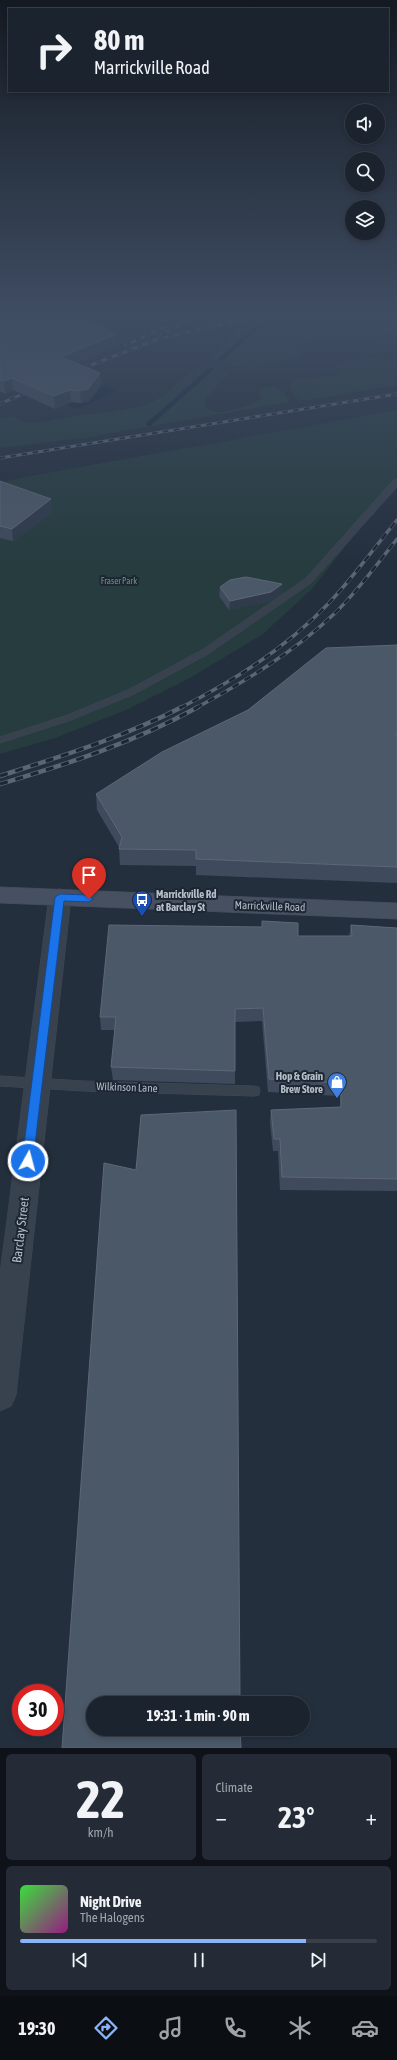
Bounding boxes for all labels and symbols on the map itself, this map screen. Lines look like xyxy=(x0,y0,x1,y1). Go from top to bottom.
park label: Fraser Park xyxy=(101,576,137,586)
pin xyxy=(72,858,106,899)
place label: Marrickville Rd at Barclay St xyxy=(156,888,216,913)
bus stop icon: Marrickville Rd at Barclay St xyxy=(131,889,153,917)
street label: Marrickville Road xyxy=(234,899,306,913)
place label: Hop & Grain Brew Store xyxy=(276,1070,323,1095)
shop icon: Hop & Grain Brew Store xyxy=(326,1071,348,1099)
street label: Wilkinson Lane xyxy=(96,1080,158,1094)
position arrow xyxy=(7,1140,49,1182)
street label: Barclay Street xyxy=(9,1196,32,1264)
speed limit sign: 30 xyxy=(12,1684,64,1736)

